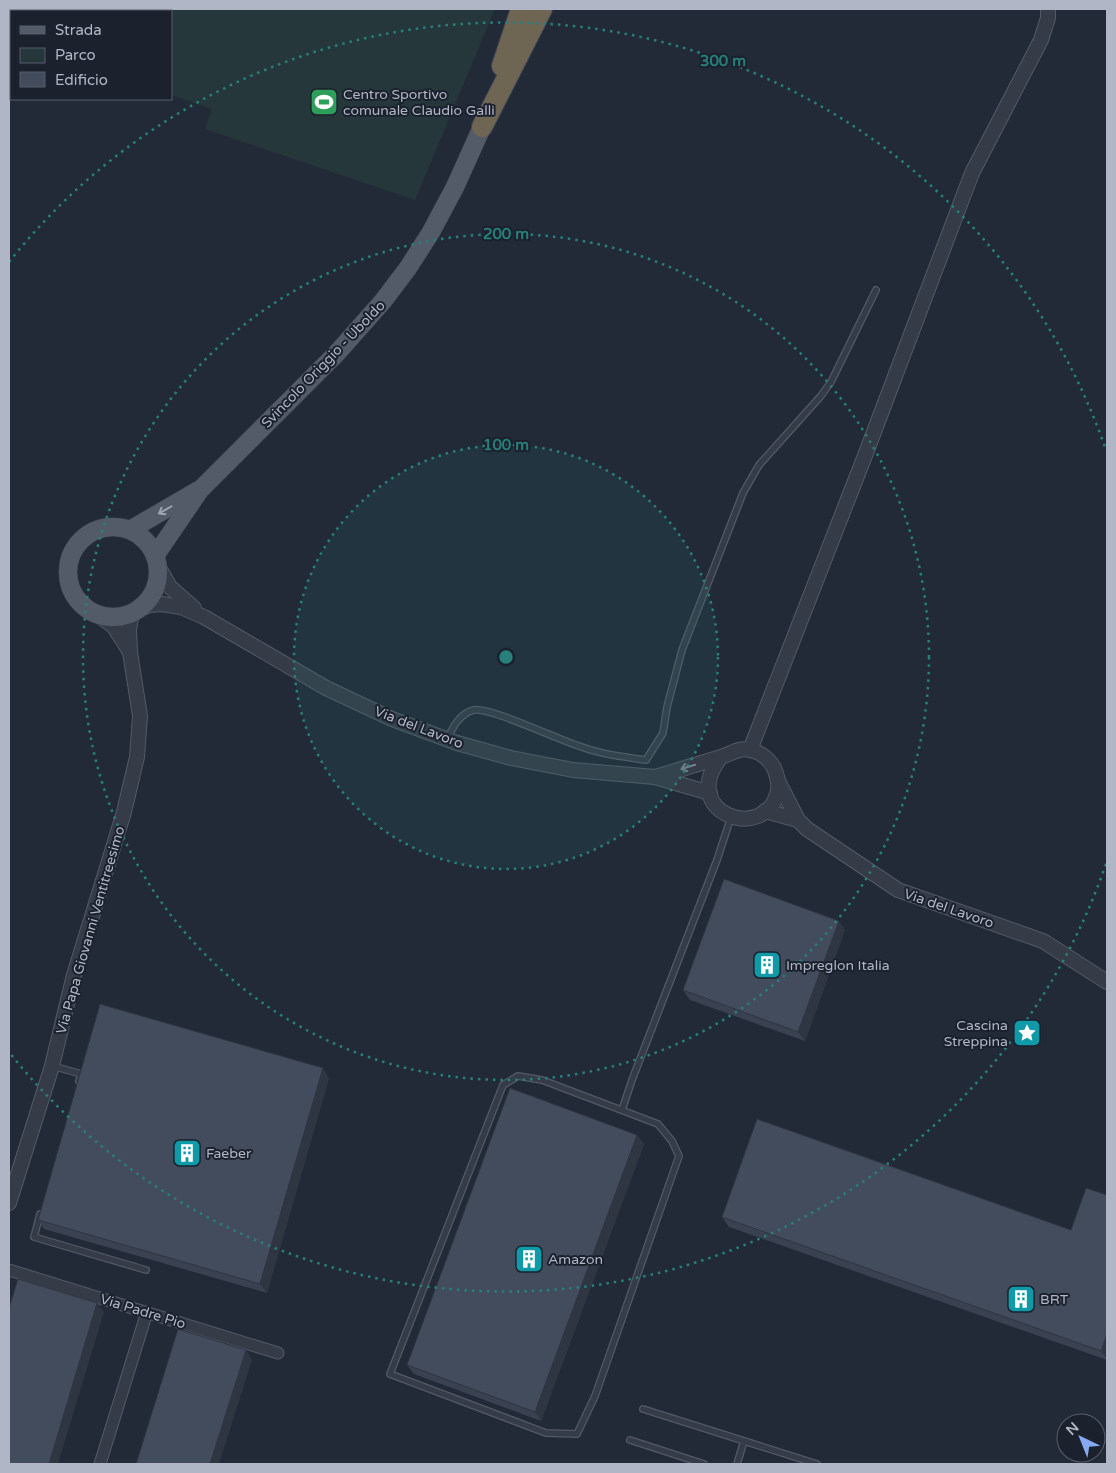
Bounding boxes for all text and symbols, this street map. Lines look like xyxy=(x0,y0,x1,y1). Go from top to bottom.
legend xyxy=(10,10,172,100)
text: Strada xyxy=(55,21,102,39)
text: Parco xyxy=(55,46,96,64)
text: 300 m xyxy=(700,52,746,70)
text: Edificio xyxy=(55,71,108,89)
place label: Centro Sportivo comunale Claudio Galli xyxy=(343,86,495,119)
sports icon: Centro Sportivo comunale Claudio Galli xyxy=(309,87,339,117)
text: 200 m xyxy=(483,225,529,243)
street label: Svincolo Origgio - Uboldo xyxy=(258,297,389,432)
text: 100 m xyxy=(483,436,529,454)
one-way arrow xyxy=(158,505,172,515)
centre of rings xyxy=(497,648,515,666)
street label: Via del Lavoro xyxy=(372,703,466,752)
one-way arrow xyxy=(681,762,697,772)
street label: Via Papa Giovanni Ventitreesimo xyxy=(53,824,128,1036)
street label: Via del Lavoro xyxy=(902,885,996,932)
building icon: Impreglon Italia xyxy=(752,950,782,980)
place label: Impreglon Italia xyxy=(786,957,890,974)
place label: Cascina Streppina xyxy=(944,1017,1008,1050)
place icon: Cascina Streppina xyxy=(1012,1018,1042,1048)
building icon: Faeber xyxy=(172,1138,202,1168)
place label: Faeber xyxy=(206,1145,252,1162)
building icon: Amazon xyxy=(514,1244,544,1274)
place label: Amazon xyxy=(548,1251,603,1268)
building icon: BRT xyxy=(1006,1284,1036,1314)
street label: Via Padre Pio xyxy=(98,1290,188,1333)
place label: BRT xyxy=(1040,1291,1069,1308)
north arrow xyxy=(1056,1413,1106,1463)
text: N xyxy=(1063,1419,1082,1439)

